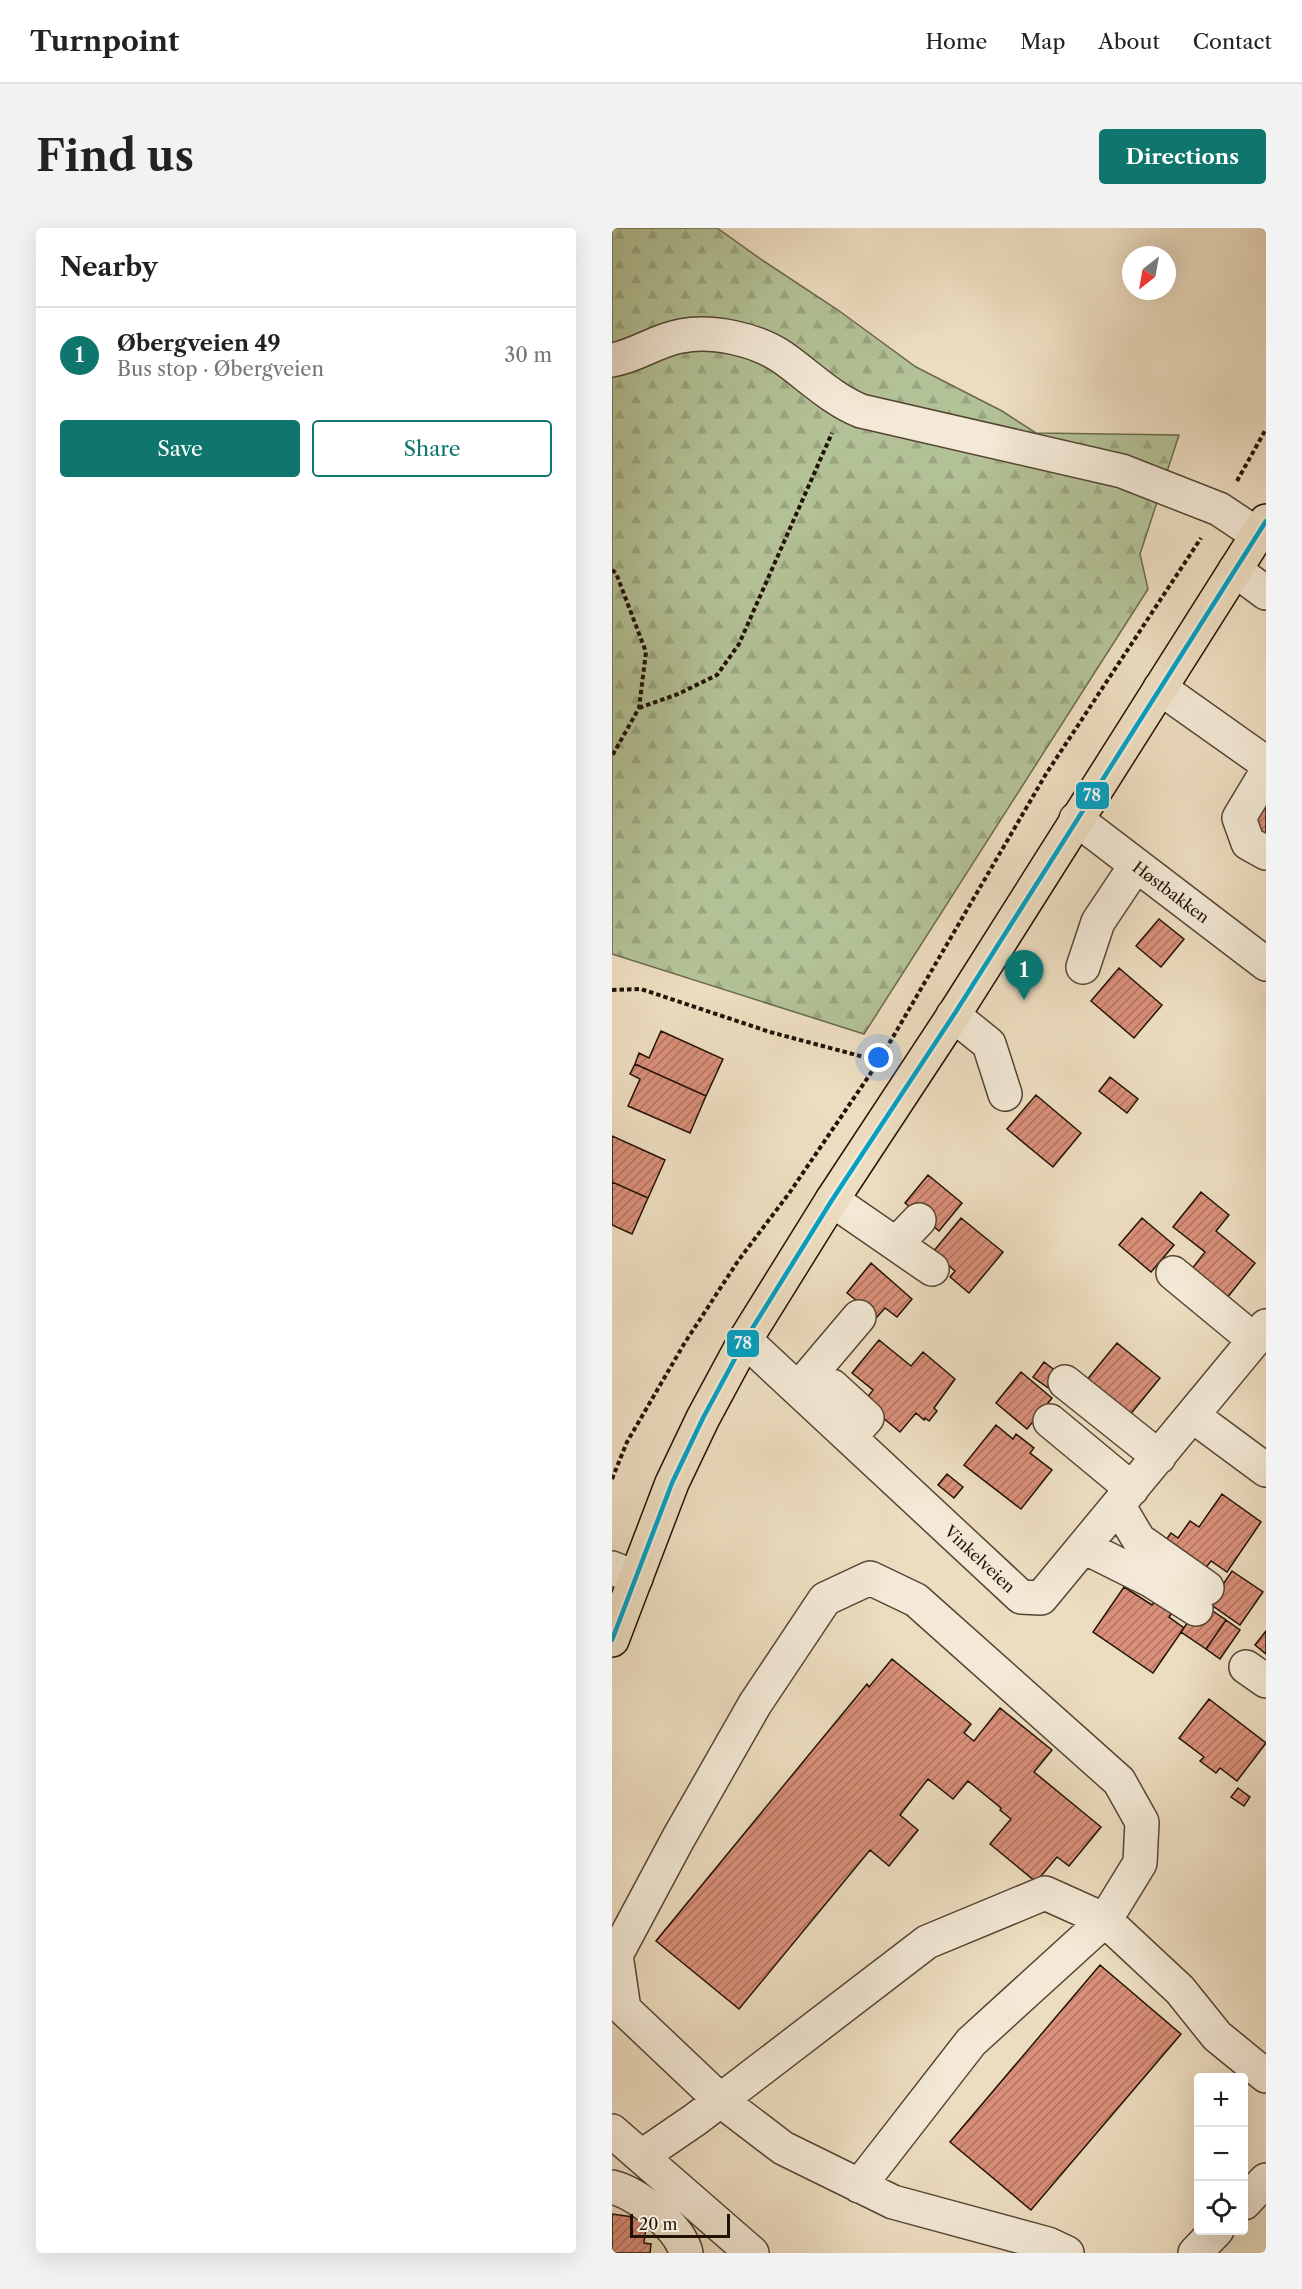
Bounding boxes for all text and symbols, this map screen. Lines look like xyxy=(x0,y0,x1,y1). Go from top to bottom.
text: Turnpoint xyxy=(30,24,179,58)
text: Home xyxy=(926,29,987,54)
text: Map xyxy=(1020,29,1065,54)
text: About xyxy=(1098,29,1160,54)
text: Contact xyxy=(1193,29,1272,54)
button: Directions xyxy=(1099,129,1266,184)
text: Find us xyxy=(36,130,194,182)
north arrow xyxy=(1122,246,1176,300)
text: Nearby xyxy=(60,251,158,283)
text: Øbergveien 49 xyxy=(117,330,281,357)
text: 1 xyxy=(75,343,84,367)
text: 30 m xyxy=(504,343,552,367)
text: Bus stop · Øbergveien xyxy=(117,357,324,381)
button: Save xyxy=(60,420,300,477)
button: Share xyxy=(312,420,552,477)
line badge: 78 xyxy=(1075,781,1110,810)
text: 78 xyxy=(1083,785,1101,805)
street label: Høstbakken xyxy=(1129,857,1213,927)
pin: 1 xyxy=(1004,950,1044,1000)
your location xyxy=(864,1043,893,1072)
line badge: 78 xyxy=(726,1329,760,1358)
text: 78 xyxy=(734,1333,752,1353)
street label: Vinkelveien xyxy=(940,1520,1020,1597)
map controls xyxy=(1194,2073,1248,2235)
button: + xyxy=(1194,2073,1248,2127)
button: − xyxy=(1194,2127,1248,2181)
button: locate xyxy=(1194,2181,1248,2235)
scale bar xyxy=(630,2211,730,2238)
text: 20 m xyxy=(639,2214,678,2234)

